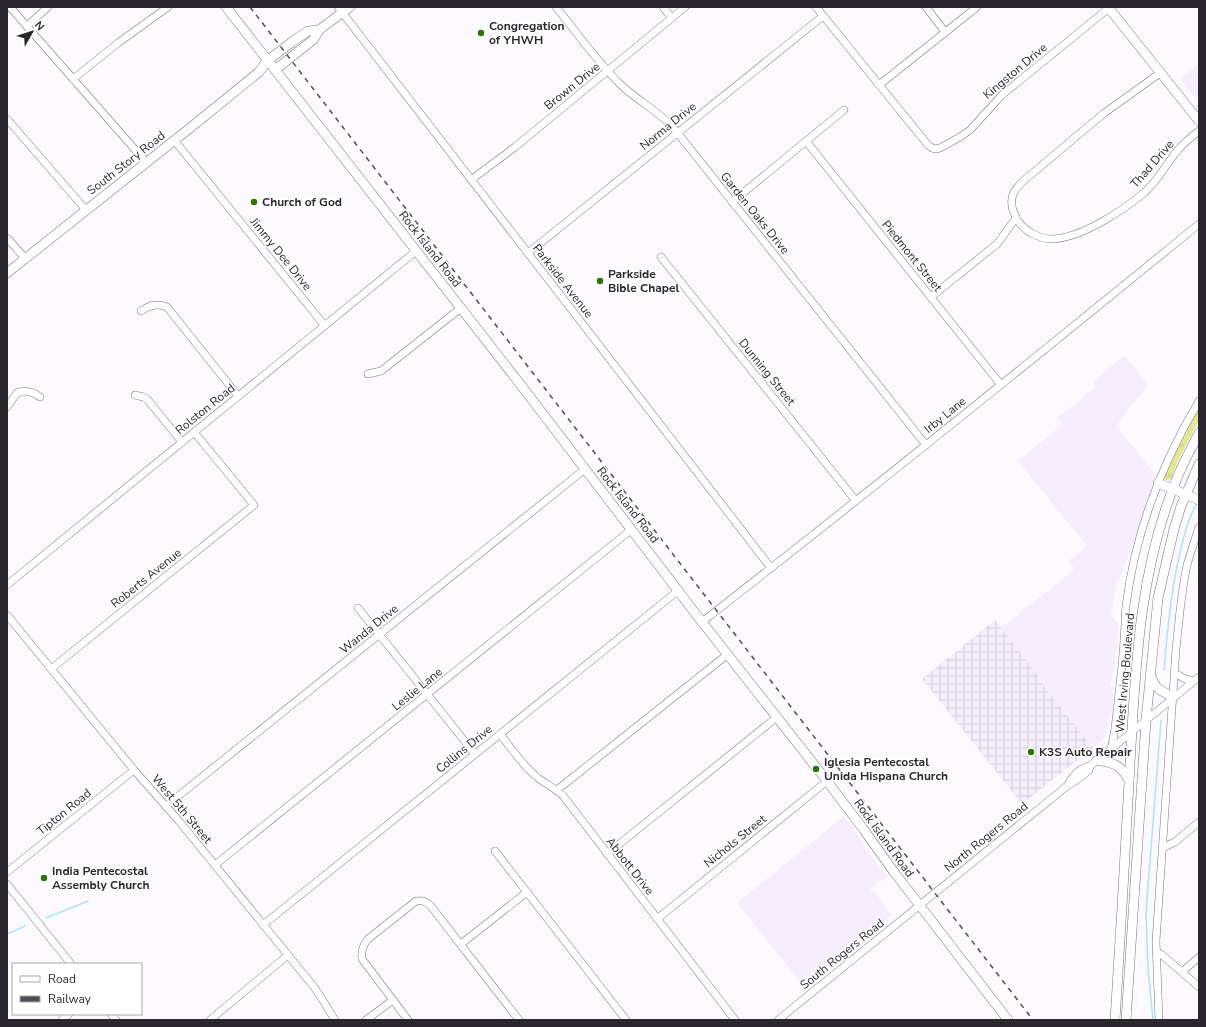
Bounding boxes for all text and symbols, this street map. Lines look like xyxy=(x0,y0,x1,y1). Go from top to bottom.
north arrow xyxy=(12,12,52,52)
text: N xyxy=(31,18,48,34)
place label: Congregation of YHWH xyxy=(489,18,564,48)
marker: Congregation of YHWH xyxy=(476,28,486,38)
street label: Kingston Drive xyxy=(980,39,1050,103)
street label: Brown Drive xyxy=(541,59,603,113)
street label: Norma Drive xyxy=(637,98,699,154)
street label: South Story Road xyxy=(84,127,168,199)
street label: Thad Drive xyxy=(1127,137,1177,191)
street label: Garden Oaks Drive xyxy=(717,169,793,257)
place label: Church of God xyxy=(262,194,342,210)
marker: Church of God xyxy=(249,197,259,207)
street label: Rock Island Road xyxy=(395,208,465,290)
street label: Jimmy Dee Drive xyxy=(246,213,315,294)
street label: Piedmont Street xyxy=(878,217,946,296)
street label: Parkside Avenue xyxy=(529,241,597,321)
place label: Parkside Bible Chapel xyxy=(608,266,679,296)
marker: Parkside Bible Chapel xyxy=(595,276,605,286)
street label: Dunning Street xyxy=(735,335,799,409)
street label: Rolston Road xyxy=(172,380,238,438)
street label: Irby Lane xyxy=(921,393,969,437)
street label: Rock Island Road xyxy=(593,464,663,546)
street label: Roberts Avenue xyxy=(107,545,185,611)
street label: Wanda Drive xyxy=(337,601,401,657)
street label: West Irving Boulevard xyxy=(1112,612,1138,734)
street label: Leslie Lane xyxy=(388,664,446,714)
street label: Collins Drive xyxy=(432,721,496,777)
place label: K3S Auto Repair xyxy=(1039,744,1132,760)
marker: K3S Auto Repair xyxy=(1026,747,1036,757)
place label: Iglesia Pentecostal Unida Hispana Church xyxy=(824,754,948,784)
marker: Iglesia Pentecostal Unida Hispana Church xyxy=(811,764,821,774)
street label: West 5th Street xyxy=(148,771,216,848)
street label: Tipton Road xyxy=(33,785,95,839)
street label: Rock Island Road xyxy=(850,796,918,880)
street label: North Rogers Road xyxy=(941,798,1031,876)
street label: Nichols Street xyxy=(701,810,770,871)
street label: Abbott Drive xyxy=(602,834,658,898)
place label: India Pentecostal Assembly Church xyxy=(52,863,149,893)
marker: India Pentecostal Assembly Church xyxy=(39,873,49,883)
street label: South Rogers Road xyxy=(797,915,887,993)
legend xyxy=(12,963,142,1015)
text: Road xyxy=(48,971,76,987)
text: Railway xyxy=(48,991,92,1007)

